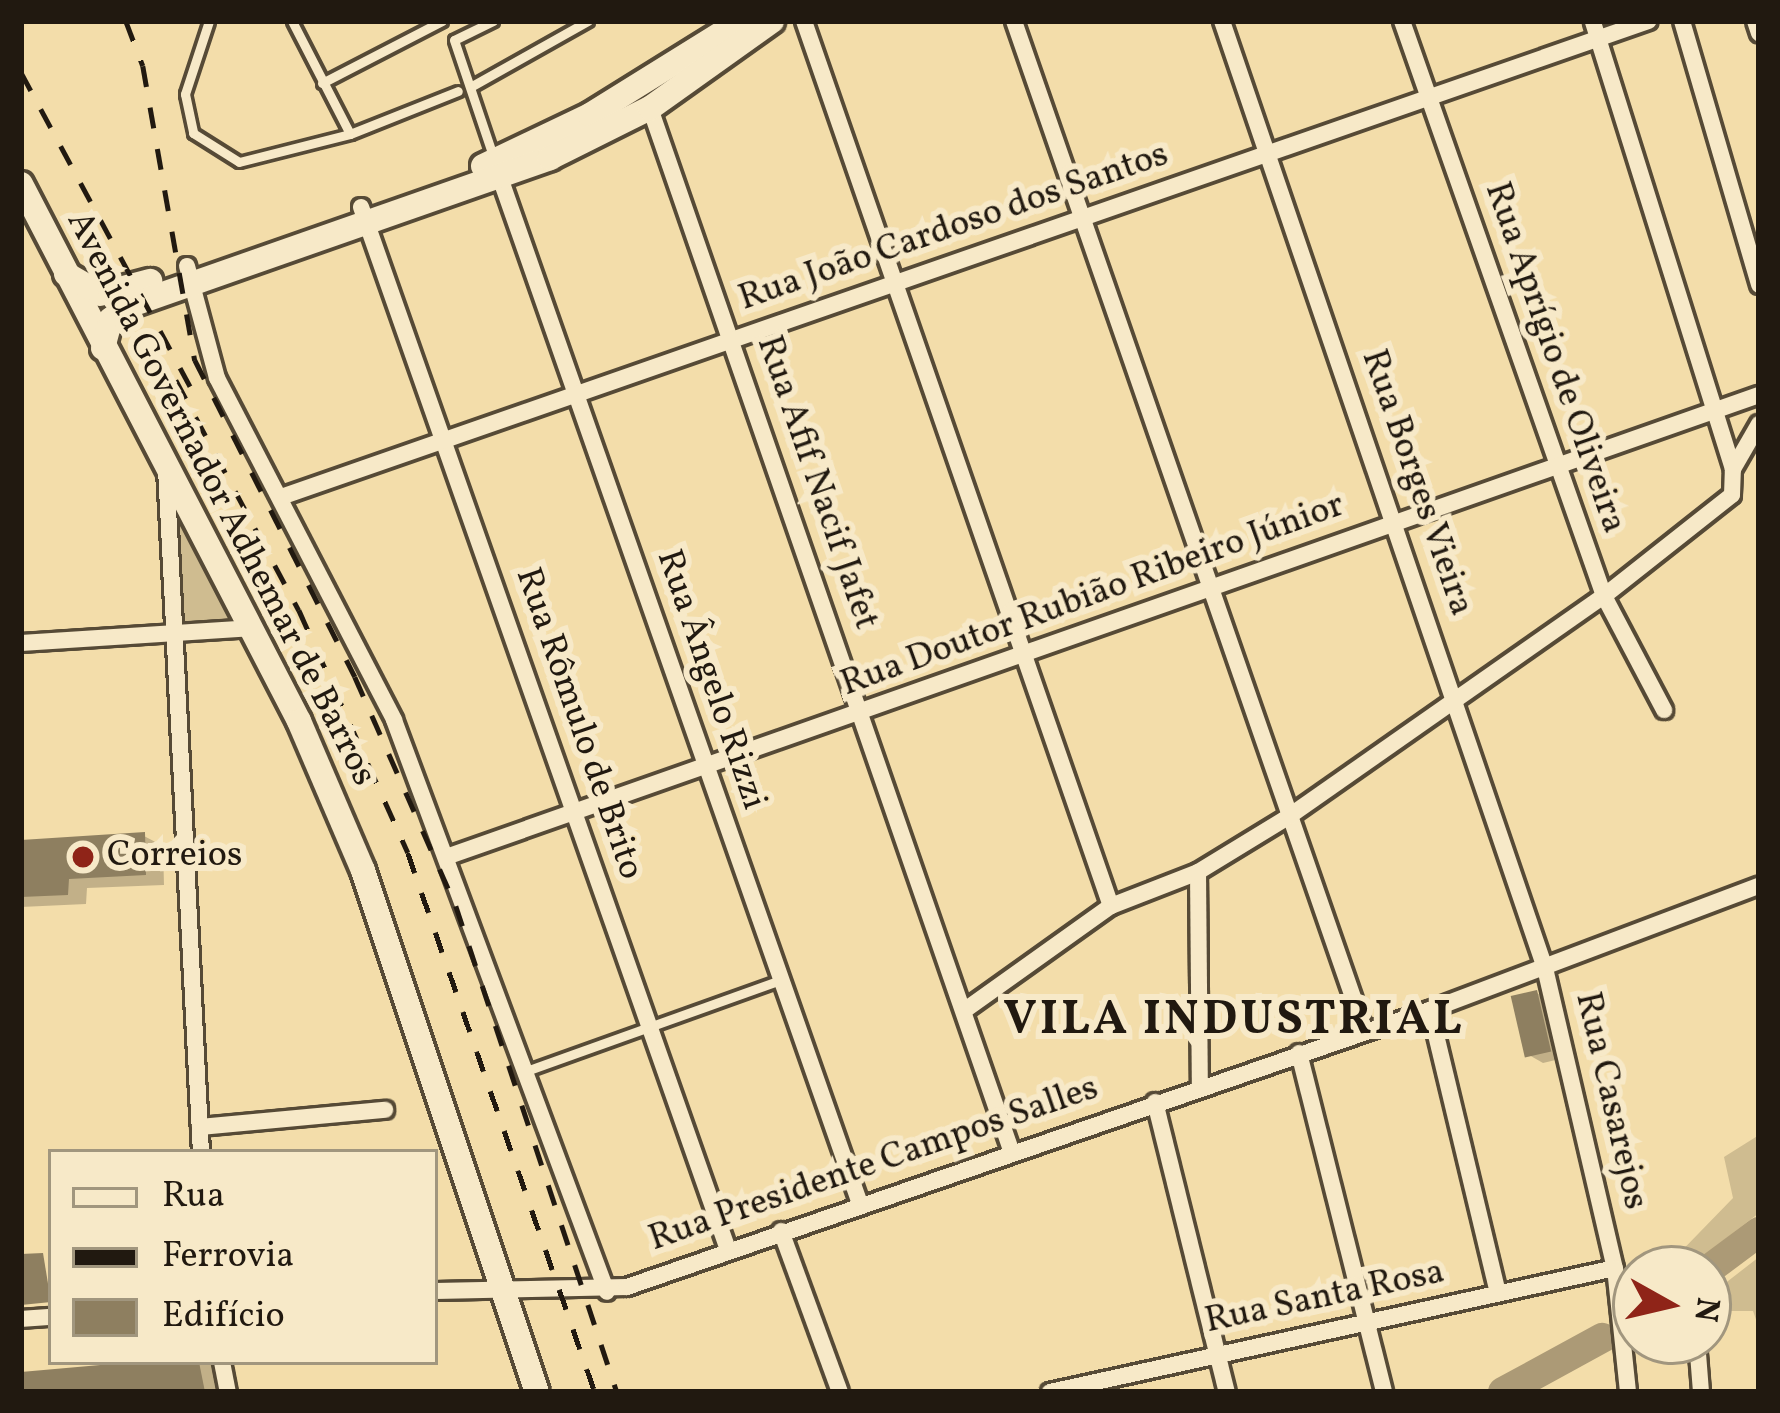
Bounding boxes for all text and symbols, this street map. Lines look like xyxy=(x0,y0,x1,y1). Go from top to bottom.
street label: Rua João Cardoso dos Santos xyxy=(734,134,1174,322)
street label: Rua Aprígio de Oliveira xyxy=(1474,177,1634,539)
street label: Avenida Governador Adhemar de Barros xyxy=(56,205,384,793)
street label: Rua Afif Nacif Jafet xyxy=(747,334,885,632)
street label: Rua Borges Vieira xyxy=(1350,344,1482,622)
street label: Rua Doutor Rubião Ribeiro Júnior xyxy=(835,485,1351,707)
street label: Rua Ângelo Rizzi xyxy=(645,544,775,816)
street label: Rua Rômulo de Brito xyxy=(504,563,652,885)
place label: Correios xyxy=(107,835,242,879)
marker: Correios xyxy=(70,844,96,870)
street label: Rua Casarejos xyxy=(1564,988,1656,1214)
district label: VILA INDUSTRIAL xyxy=(1003,992,1465,1050)
street label: Rua Presidente Campos Salles xyxy=(644,1068,1104,1262)
legend xyxy=(48,1149,438,1365)
text: Rua xyxy=(162,1172,225,1222)
text: Ferrovia xyxy=(162,1232,294,1282)
north arrow xyxy=(1612,1245,1732,1365)
street label: Rua Santa Rosa xyxy=(1201,1252,1449,1344)
text: Edifício xyxy=(162,1292,285,1342)
text: N xyxy=(1680,1295,1729,1325)

